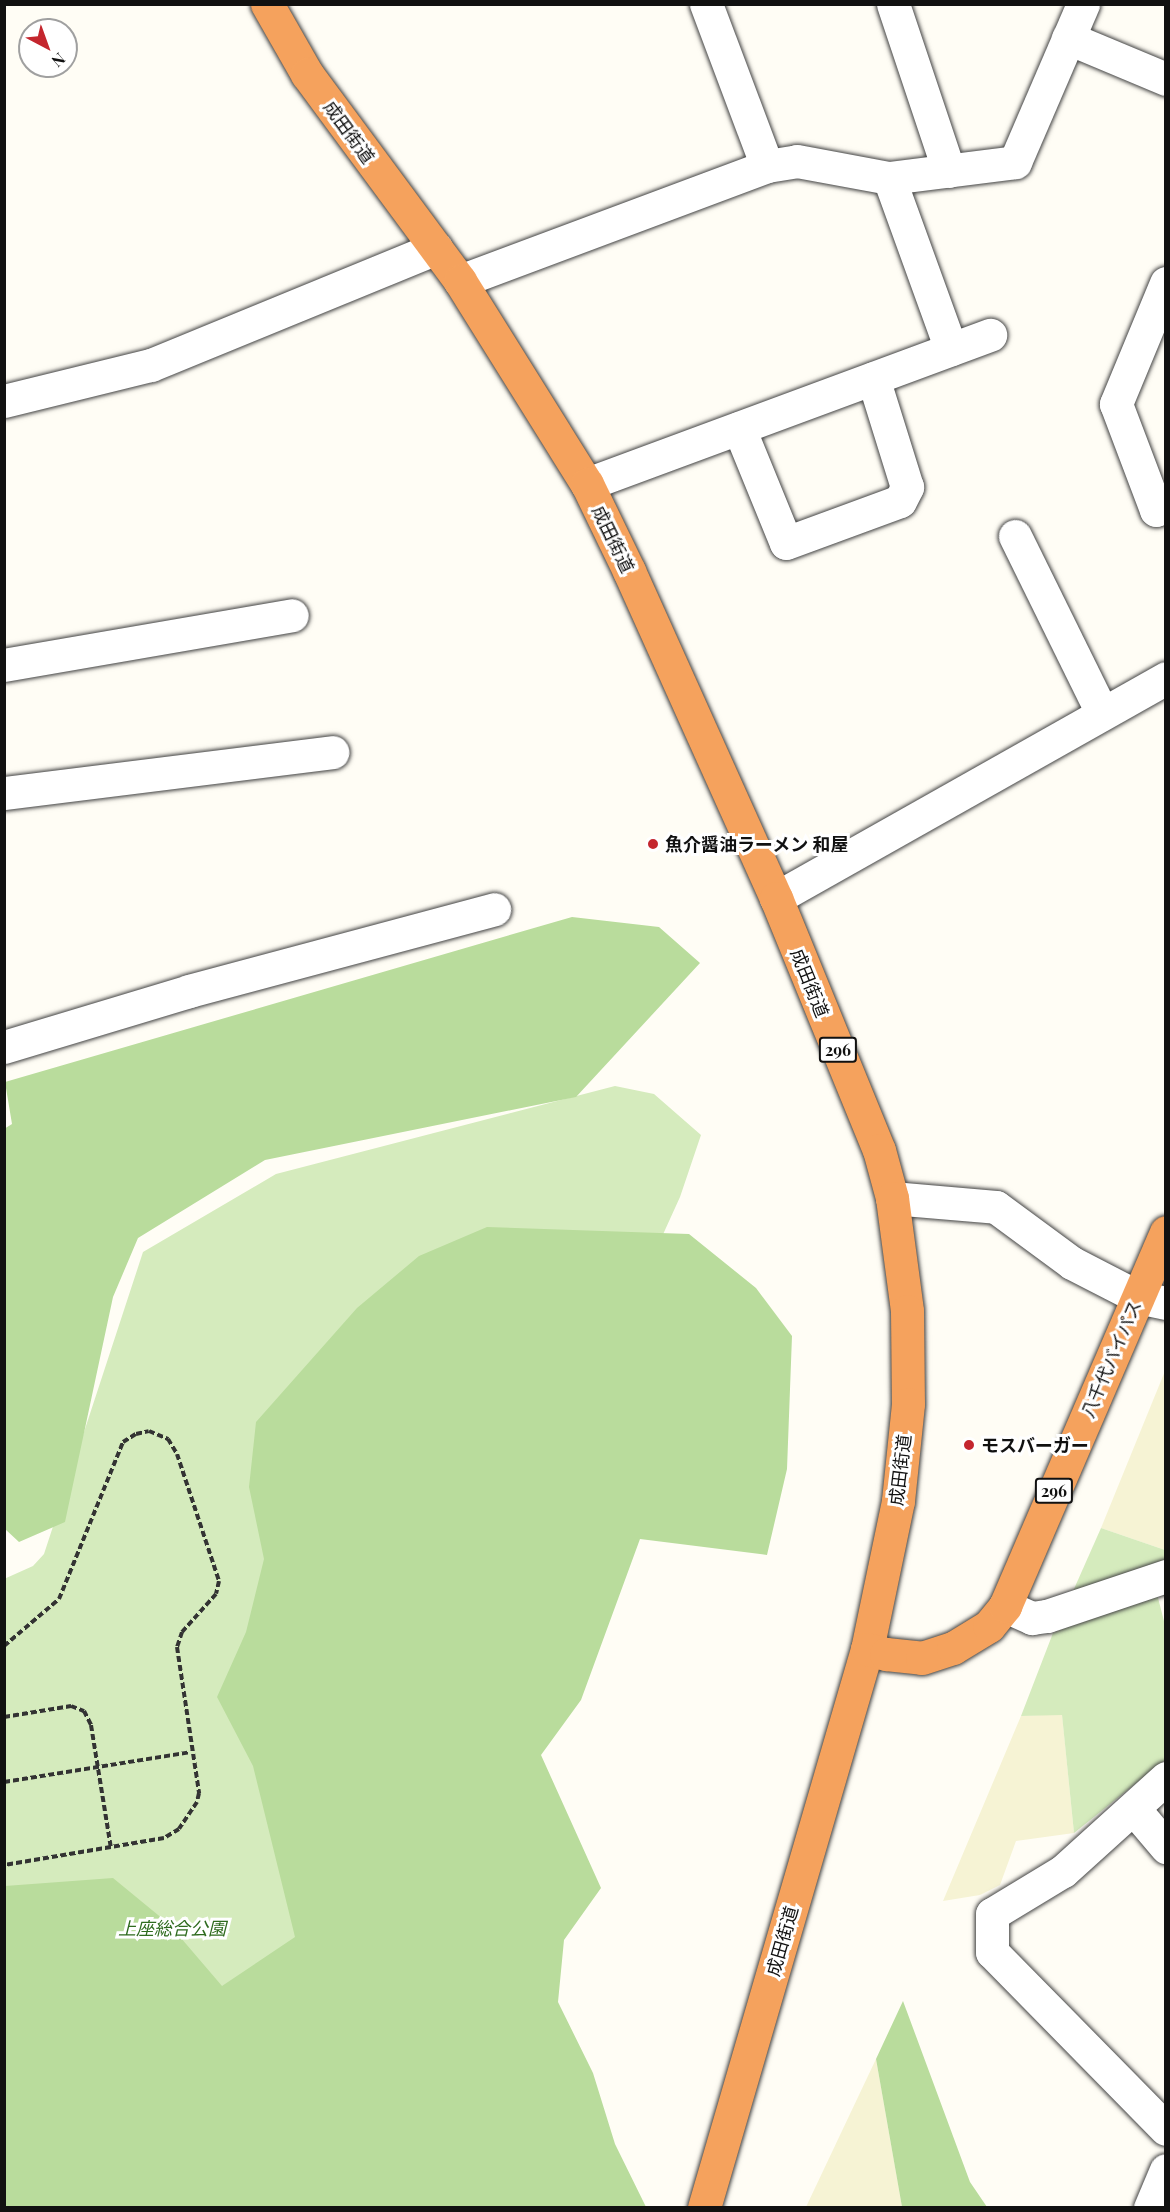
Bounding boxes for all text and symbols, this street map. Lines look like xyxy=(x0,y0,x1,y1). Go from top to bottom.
north arrow xyxy=(18,18,78,78)
text: N xyxy=(48,49,70,72)
street label: 成田街道 xyxy=(319,97,379,167)
street label: 成田街道 xyxy=(588,502,638,576)
place label: 魚介醤油ラーメン 和屋 xyxy=(665,833,849,855)
marker: 魚介醤油ラーメン 和屋 xyxy=(646,837,660,851)
street label: 成田街道 xyxy=(787,946,833,1020)
road number: 296 xyxy=(818,1037,858,1063)
street label: 八千代バイパス xyxy=(1076,1297,1146,1421)
street label: 成田街道 xyxy=(885,1433,915,1507)
place label: モスバーガー xyxy=(981,1434,1089,1456)
marker: モスバーガー xyxy=(962,1438,976,1452)
road number: 296 xyxy=(1034,1478,1074,1504)
street label: 成田街道 xyxy=(762,1903,802,1979)
park label: 上座総合公園 xyxy=(118,1917,226,1939)

